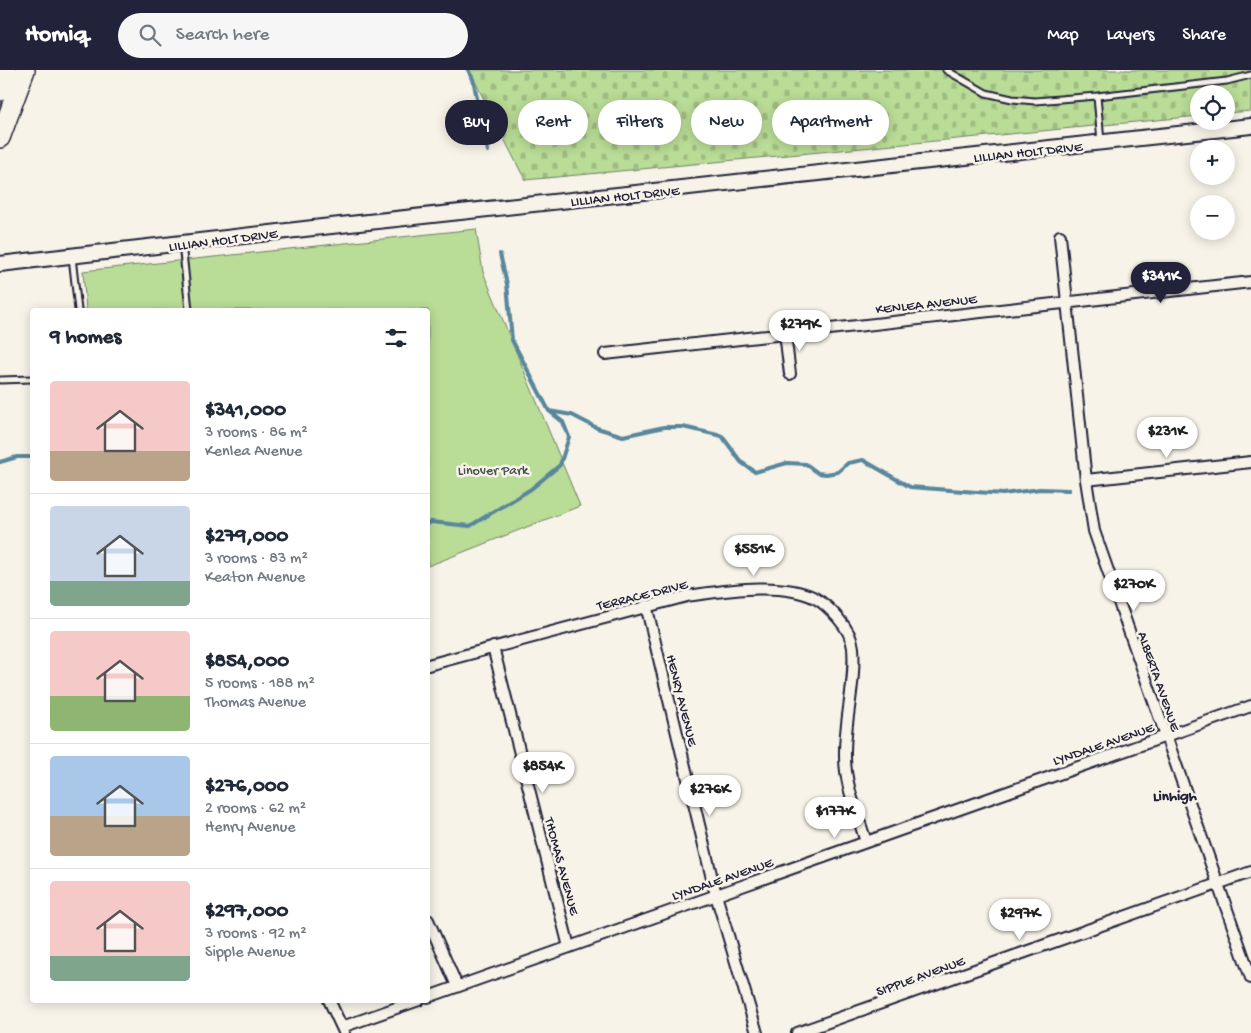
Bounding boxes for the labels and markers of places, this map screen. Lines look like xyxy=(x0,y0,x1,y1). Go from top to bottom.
pin: $341K xyxy=(1126,262,1196,304)
pin: $279K xyxy=(765,310,835,352)
pin: $231K xyxy=(1132,416,1202,459)
pin: $551K xyxy=(719,534,789,577)
pin: $270K xyxy=(1099,570,1169,612)
pin: $854K xyxy=(508,752,578,794)
pin: $276K xyxy=(675,774,745,817)
pin: $177K xyxy=(800,796,870,839)
pin: $297K xyxy=(985,898,1055,941)

